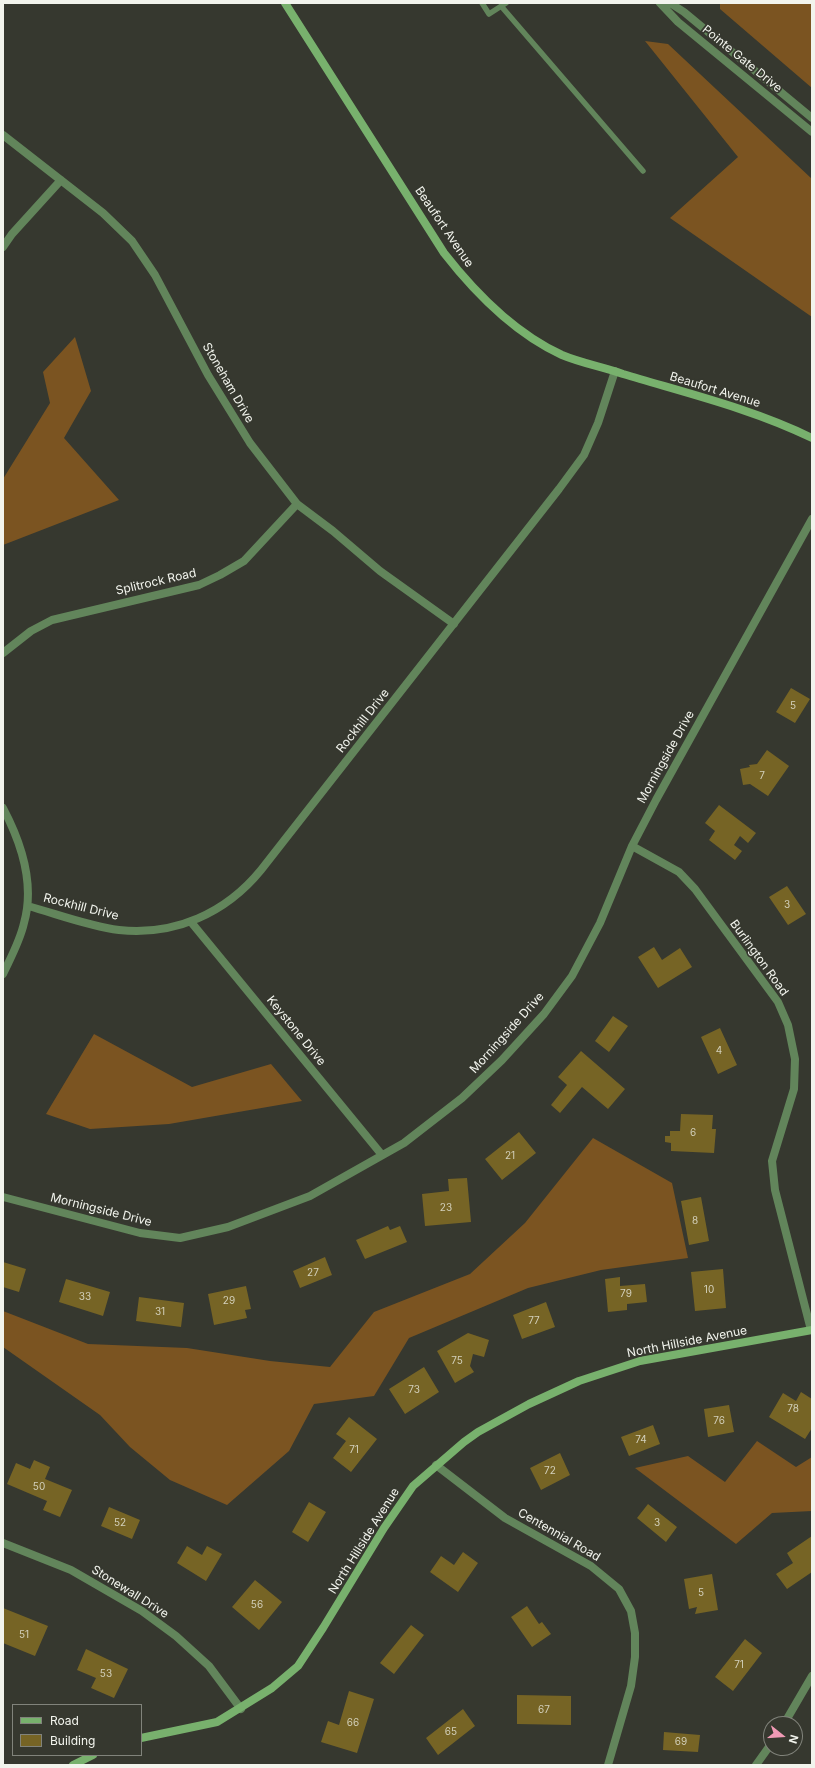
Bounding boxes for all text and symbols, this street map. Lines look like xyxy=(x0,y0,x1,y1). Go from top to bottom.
street label: Pointe Gate Drive xyxy=(699,22,785,96)
street label: Beaufort Avenue xyxy=(412,184,476,270)
street label: Stoneham Drive xyxy=(199,340,257,426)
street label: Beaufort Avenue xyxy=(668,369,762,411)
street label: Splitrock Road xyxy=(114,566,198,598)
street label: Rockhill Drive xyxy=(334,686,392,756)
house number: 5 xyxy=(790,700,796,712)
street label: Morningside Drive xyxy=(635,708,697,806)
house number: 7 xyxy=(759,770,765,782)
street label: Rockhill Drive xyxy=(42,891,120,923)
house number: 3 xyxy=(784,899,790,911)
street label: Burlington Road xyxy=(727,917,791,999)
street label: Morningside Drive xyxy=(467,990,547,1076)
street label: Keystone Drive xyxy=(263,993,329,1069)
house number: 4 xyxy=(716,1045,722,1057)
house number: 6 xyxy=(690,1127,696,1139)
house number: 21 xyxy=(505,1150,515,1162)
street label: Morningside Drive xyxy=(49,1190,153,1230)
house number: 23 xyxy=(440,1202,452,1214)
house number: 8 xyxy=(692,1215,698,1227)
house number: 27 xyxy=(307,1267,319,1279)
house number: 10 xyxy=(704,1284,714,1296)
house number: 79 xyxy=(620,1288,632,1300)
house number: 33 xyxy=(79,1291,91,1303)
house number: 29 xyxy=(223,1295,235,1307)
house number: 31 xyxy=(155,1306,165,1318)
house number: 77 xyxy=(528,1315,540,1327)
street label: North Hillside Avenue xyxy=(626,1323,748,1361)
house number: 75 xyxy=(451,1355,463,1367)
house number: 73 xyxy=(408,1384,420,1396)
house number: 78 xyxy=(787,1403,799,1415)
house number: 76 xyxy=(713,1415,725,1427)
house number: 74 xyxy=(635,1434,647,1446)
house number: 71 xyxy=(349,1444,359,1456)
house number: 72 xyxy=(544,1465,556,1477)
house number: 50 xyxy=(33,1481,45,1493)
street label: North Hillside Avenue xyxy=(326,1485,402,1597)
street label: Centennial Road xyxy=(515,1506,603,1564)
house number: 52 xyxy=(114,1517,126,1529)
house number: 3 xyxy=(654,1517,660,1529)
street label: Stonewall Drive xyxy=(89,1563,171,1621)
house number: 5 xyxy=(698,1587,704,1599)
house number: 56 xyxy=(251,1599,263,1611)
house number: 51 xyxy=(19,1629,29,1641)
house number: 71 xyxy=(734,1659,744,1671)
house number: 53 xyxy=(100,1668,112,1680)
legend xyxy=(12,1704,142,1756)
house number: 67 xyxy=(538,1704,550,1716)
text: Road xyxy=(50,1713,79,1728)
north arrow xyxy=(763,1716,803,1756)
house number: 66 xyxy=(347,1717,359,1729)
house number: 65 xyxy=(445,1726,457,1738)
text: Building xyxy=(50,1733,95,1748)
text: N xyxy=(786,1733,801,1745)
house number: 69 xyxy=(675,1736,687,1748)

